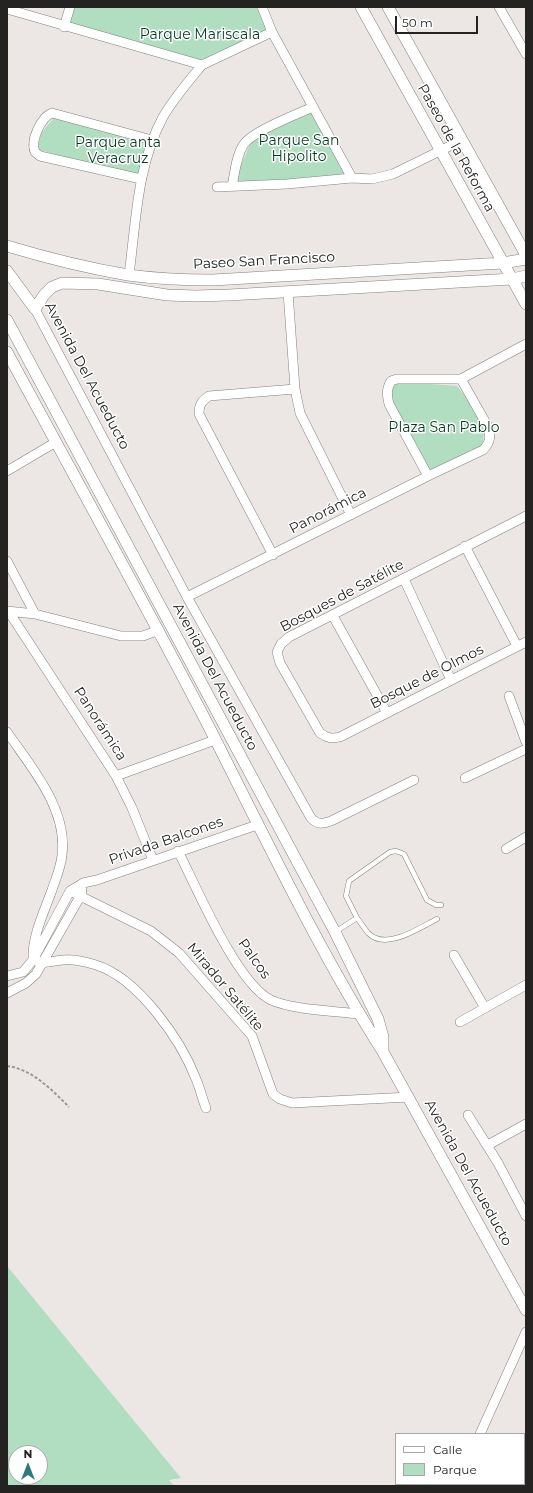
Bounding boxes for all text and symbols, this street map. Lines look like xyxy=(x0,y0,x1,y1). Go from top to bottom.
scale bar xyxy=(397,8,480,34)
text: 50 m xyxy=(402,15,433,30)
park label: Parque Mariscala xyxy=(140,27,260,43)
street label: Paseo de la Reforma xyxy=(414,81,498,215)
park label: Parque San Hipolito xyxy=(259,133,339,166)
park label: Parque anta Veracruz xyxy=(75,135,161,168)
street label: Paseo San Francisco xyxy=(193,249,335,273)
street label: Avenida Del Acueducto xyxy=(41,299,133,453)
park label: Plaza San Pablo xyxy=(388,420,500,436)
street label: Panorámica xyxy=(287,484,369,538)
street label: Bosques de Satélite xyxy=(277,556,407,636)
street label: Avenida Del Acueducto xyxy=(169,600,261,754)
street label: Bosque de Olmos xyxy=(368,641,486,713)
street label: Panorámica xyxy=(70,684,130,764)
street label: Privada Balcones xyxy=(107,814,225,868)
street label: Palcos xyxy=(234,936,274,982)
street label: Mirador Satélite xyxy=(183,939,267,1035)
street label: Avenida Del Acueducto xyxy=(421,1097,515,1249)
legend xyxy=(395,1433,525,1485)
text: Calle xyxy=(433,1442,462,1457)
north arrow xyxy=(8,1445,48,1485)
text: N xyxy=(24,1447,32,1461)
text: Parque xyxy=(433,1462,477,1477)

